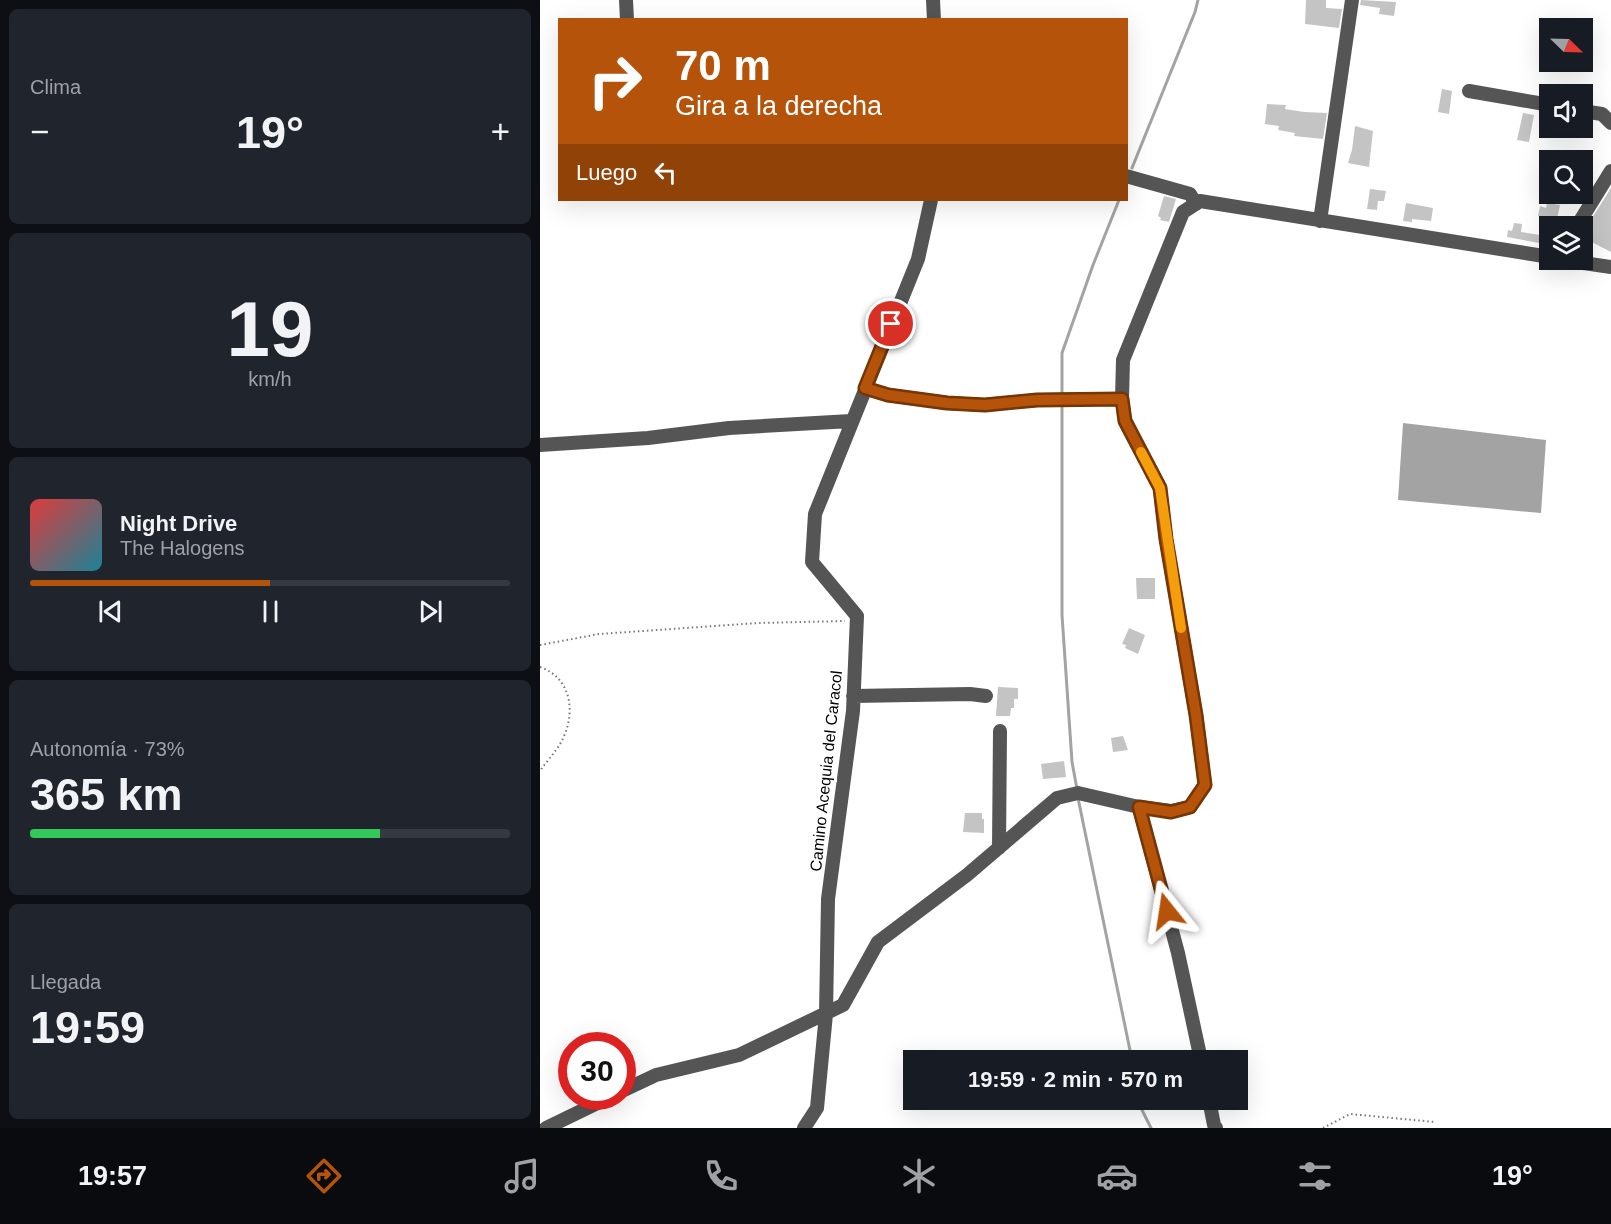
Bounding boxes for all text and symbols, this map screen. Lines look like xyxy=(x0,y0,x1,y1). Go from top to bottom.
north arrow xyxy=(1539,18,1593,72)
map controls xyxy=(1539,18,1593,270)
icon: right xyxy=(576,42,654,120)
text: 70 m xyxy=(675,42,771,89)
text: Clima xyxy=(30,76,81,98)
button: sound xyxy=(1539,84,1593,138)
text: Gira a la derecha xyxy=(675,91,882,121)
text: 19° xyxy=(236,107,304,158)
text: − xyxy=(30,113,49,150)
text: + xyxy=(491,113,510,150)
button: search xyxy=(1539,150,1593,204)
icon: left xyxy=(649,156,682,189)
text: Luego xyxy=(576,160,637,185)
button: layers xyxy=(1539,216,1593,270)
text: 19 xyxy=(227,285,313,373)
pin xyxy=(865,298,916,349)
icon: arrive xyxy=(874,307,907,340)
text: km/h xyxy=(248,368,292,390)
text: Night Drive xyxy=(120,511,237,536)
text: The Halogens xyxy=(120,537,245,559)
icon: previous xyxy=(94,595,127,628)
icon: pause xyxy=(254,595,287,628)
icon: next xyxy=(414,595,447,628)
street label: Camino Acequia del Caracol xyxy=(807,670,845,872)
text: Autonomía · 73% xyxy=(30,738,185,760)
text: 365 km xyxy=(30,769,183,820)
position arrow xyxy=(1135,879,1199,943)
text: Llegada xyxy=(30,971,101,993)
text: 19:59 xyxy=(30,1002,145,1053)
speed limit sign: 30 xyxy=(558,1032,636,1110)
text: 19:59 · 2 min · 570 m xyxy=(968,1067,1183,1092)
icon: directions xyxy=(303,1155,345,1197)
icon: music xyxy=(501,1155,543,1197)
icon: phone xyxy=(700,1155,742,1197)
icon: climate xyxy=(898,1155,940,1197)
icon: car xyxy=(1096,1155,1138,1197)
icon: filters xyxy=(1294,1155,1336,1197)
text: 19:57 xyxy=(78,1161,147,1191)
text: 19° xyxy=(1492,1161,1533,1191)

